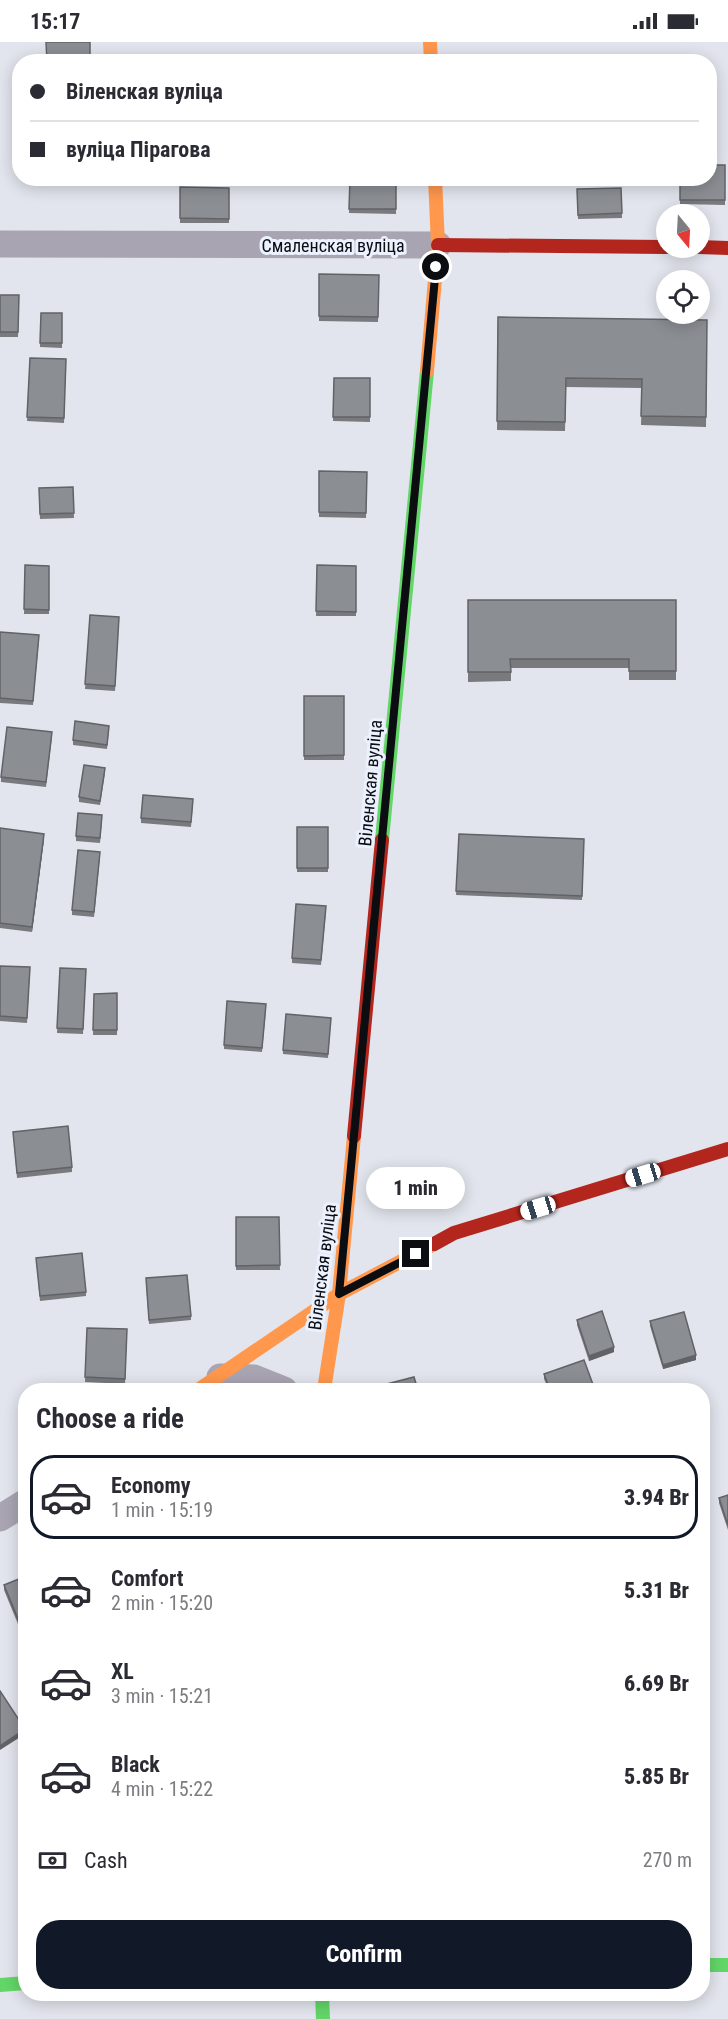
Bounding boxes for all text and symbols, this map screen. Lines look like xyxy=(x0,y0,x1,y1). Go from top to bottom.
text: 15:17 xyxy=(30,9,81,34)
text: Віленская вуліца xyxy=(66,79,223,104)
text: вуліца Пірагова xyxy=(66,137,211,162)
north arrow xyxy=(656,204,710,258)
map controls xyxy=(656,204,710,324)
street label: Смаленская вуліца xyxy=(261,235,405,256)
route start xyxy=(422,253,449,280)
button: locate xyxy=(656,270,710,324)
street label: Віленская вуліца xyxy=(354,719,386,847)
car xyxy=(623,1161,663,1189)
callout: 1 min xyxy=(366,1167,466,1209)
text: 1 min xyxy=(393,1176,438,1200)
car xyxy=(518,1194,558,1222)
street label: Віленская вуліца xyxy=(304,1203,340,1331)
route end xyxy=(402,1240,429,1267)
text: Choose a ride xyxy=(36,1403,184,1435)
icon: car xyxy=(39,1470,93,1524)
text: Economy xyxy=(111,1473,191,1498)
text: 3.94 Br xyxy=(624,1485,689,1510)
text: 1 min · 15:19 xyxy=(111,1498,213,1522)
icon: car xyxy=(39,1563,93,1617)
text: Comfort xyxy=(111,1566,184,1591)
text: 5.31 Br xyxy=(624,1578,689,1603)
text: 2 min · 15:20 xyxy=(111,1591,213,1615)
icon: car xyxy=(39,1656,93,1710)
text: XL xyxy=(111,1659,134,1684)
text: 6.69 Br xyxy=(624,1671,689,1696)
text: 3 min · 15:21 xyxy=(111,1684,213,1708)
icon: car xyxy=(39,1749,93,1803)
text: Black xyxy=(111,1752,160,1777)
text: 5.85 Br xyxy=(624,1764,689,1789)
text: 4 min · 15:22 xyxy=(111,1777,213,1801)
icon: cash xyxy=(36,1844,69,1877)
text: Cash xyxy=(84,1848,128,1873)
text: 270 m xyxy=(643,1848,692,1872)
button: Confirm xyxy=(36,1920,692,1989)

